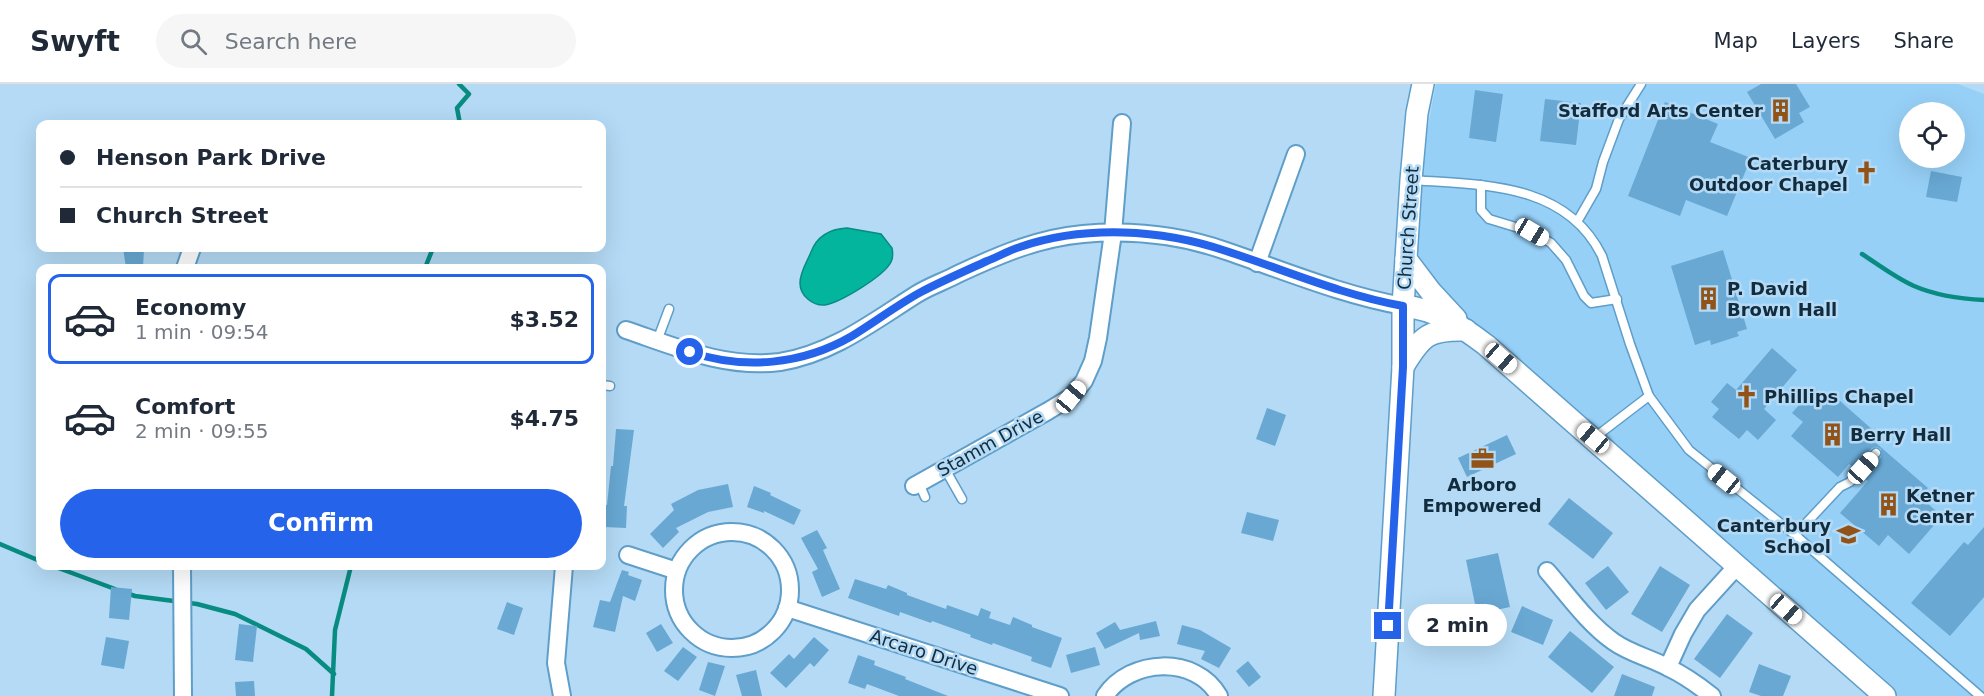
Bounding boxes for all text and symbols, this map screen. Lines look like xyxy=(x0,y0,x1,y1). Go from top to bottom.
search box xyxy=(156,14,576,68)
text: Swyft xyxy=(30,25,120,58)
icon: search xyxy=(177,25,210,58)
text: Search here xyxy=(225,29,357,54)
text: Map xyxy=(1714,29,1758,53)
text: Layers xyxy=(1791,29,1860,53)
text: Share xyxy=(1893,29,1954,53)
building icon: Stafford Arts Center xyxy=(1768,97,1794,123)
place label: Stafford Arts Center xyxy=(1558,100,1763,121)
map controls xyxy=(1899,102,1965,168)
button: locate xyxy=(1899,102,1965,168)
text: Henson Park Drive xyxy=(96,145,326,170)
place label: Caterbury Outdoor Chapel xyxy=(1689,153,1848,195)
church icon: Caterbury Outdoor Chapel xyxy=(1853,160,1879,186)
street label: Church Street xyxy=(1393,165,1423,291)
text: Church Street xyxy=(96,203,268,228)
car xyxy=(1512,215,1552,249)
place label: P. David Brown Hall xyxy=(1727,278,1837,320)
building icon: P. David Brown Hall xyxy=(1696,285,1722,311)
icon: car xyxy=(63,292,117,346)
text: Economy xyxy=(135,295,246,320)
text: $3.52 xyxy=(509,307,579,332)
text: 1 min · 09:54 xyxy=(135,320,269,344)
route start xyxy=(676,338,703,365)
car xyxy=(1482,339,1520,377)
car xyxy=(1053,377,1089,417)
church icon: Phillips Chapel xyxy=(1733,383,1759,409)
place label: Phillips Chapel xyxy=(1764,386,1914,407)
icon: car xyxy=(63,391,117,445)
text: Comfort xyxy=(135,394,235,419)
street label: Stamm Drive xyxy=(933,405,1047,481)
text: $4.75 xyxy=(509,406,579,431)
text: 2 min · 09:55 xyxy=(135,419,269,443)
car xyxy=(1573,420,1613,456)
building icon: Berry Hall xyxy=(1819,421,1845,447)
place label: Berry Hall xyxy=(1850,424,1951,445)
office icon: Arboro Empowered xyxy=(1469,445,1495,471)
car xyxy=(1844,449,1882,487)
car xyxy=(1704,461,1744,497)
place label: Arboro Empowered xyxy=(1422,474,1542,516)
place label: Ketner Center xyxy=(1906,485,1974,527)
button: Confirm xyxy=(60,489,582,558)
building icon: Ketner Center xyxy=(1875,492,1901,518)
place label: Canterbury School xyxy=(1717,515,1831,557)
school or university icon: Canterbury School xyxy=(1836,522,1862,548)
car xyxy=(1767,590,1805,628)
callout: 2 min xyxy=(1409,605,1508,647)
route end xyxy=(1374,612,1401,639)
text: 2 min xyxy=(1426,613,1489,637)
street label: Arcaro Drive xyxy=(868,625,980,679)

